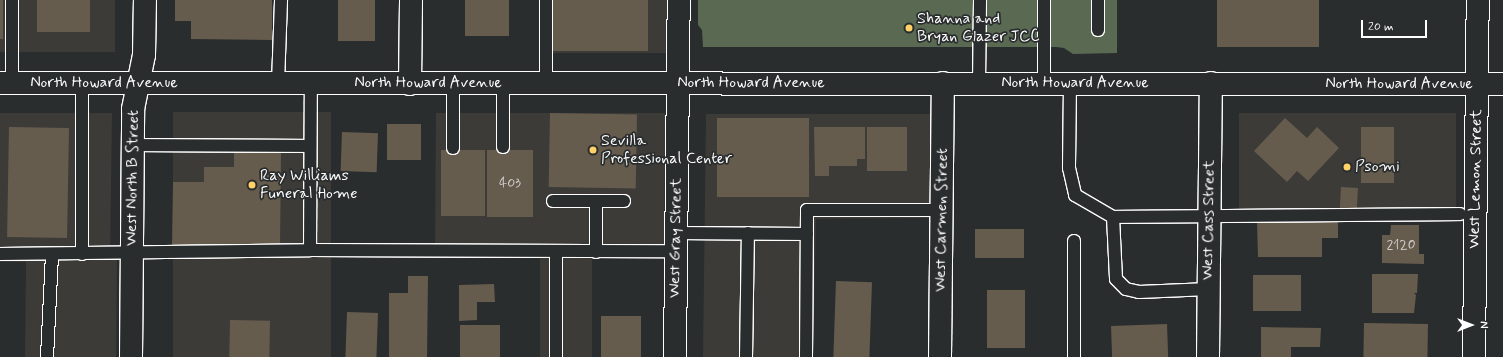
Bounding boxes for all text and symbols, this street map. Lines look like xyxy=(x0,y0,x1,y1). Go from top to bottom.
place label: Shanna and Bryan Glazer JCC xyxy=(917,9,1040,47)
scale bar xyxy=(1363,12,1429,38)
text: 20 m xyxy=(1368,19,1394,35)
marker: Shanna and Bryan Glazer JCC xyxy=(904,23,914,33)
street label: North Howard Avenue xyxy=(31,73,177,93)
street label: North Howard Avenue xyxy=(355,73,501,93)
street label: North Howard Avenue xyxy=(678,73,824,93)
street label: North Howard Avenue xyxy=(1002,73,1148,93)
street label: North Howard Avenue xyxy=(1326,74,1472,94)
street label: West North B Street xyxy=(122,108,144,248)
street label: West Lemon Street xyxy=(1465,109,1487,249)
place label: Sevilla Professional Center xyxy=(601,131,735,169)
marker: Sevilla Professional Center xyxy=(588,145,598,155)
street label: West Carmen Street xyxy=(931,147,953,293)
place label: Psomi xyxy=(1355,157,1400,177)
street label: West Cass Street xyxy=(1198,160,1220,280)
marker: Psomi xyxy=(1342,162,1352,172)
place label: Ray Williams Funeral Home xyxy=(260,166,357,204)
house number: 403 xyxy=(499,175,521,191)
street label: West Gray Street xyxy=(665,178,687,298)
marker: Ray Williams Funeral Home xyxy=(247,180,257,190)
house number: 2120 xyxy=(1386,237,1416,253)
north arrow xyxy=(1451,305,1491,345)
text: N xyxy=(1476,321,1490,329)

